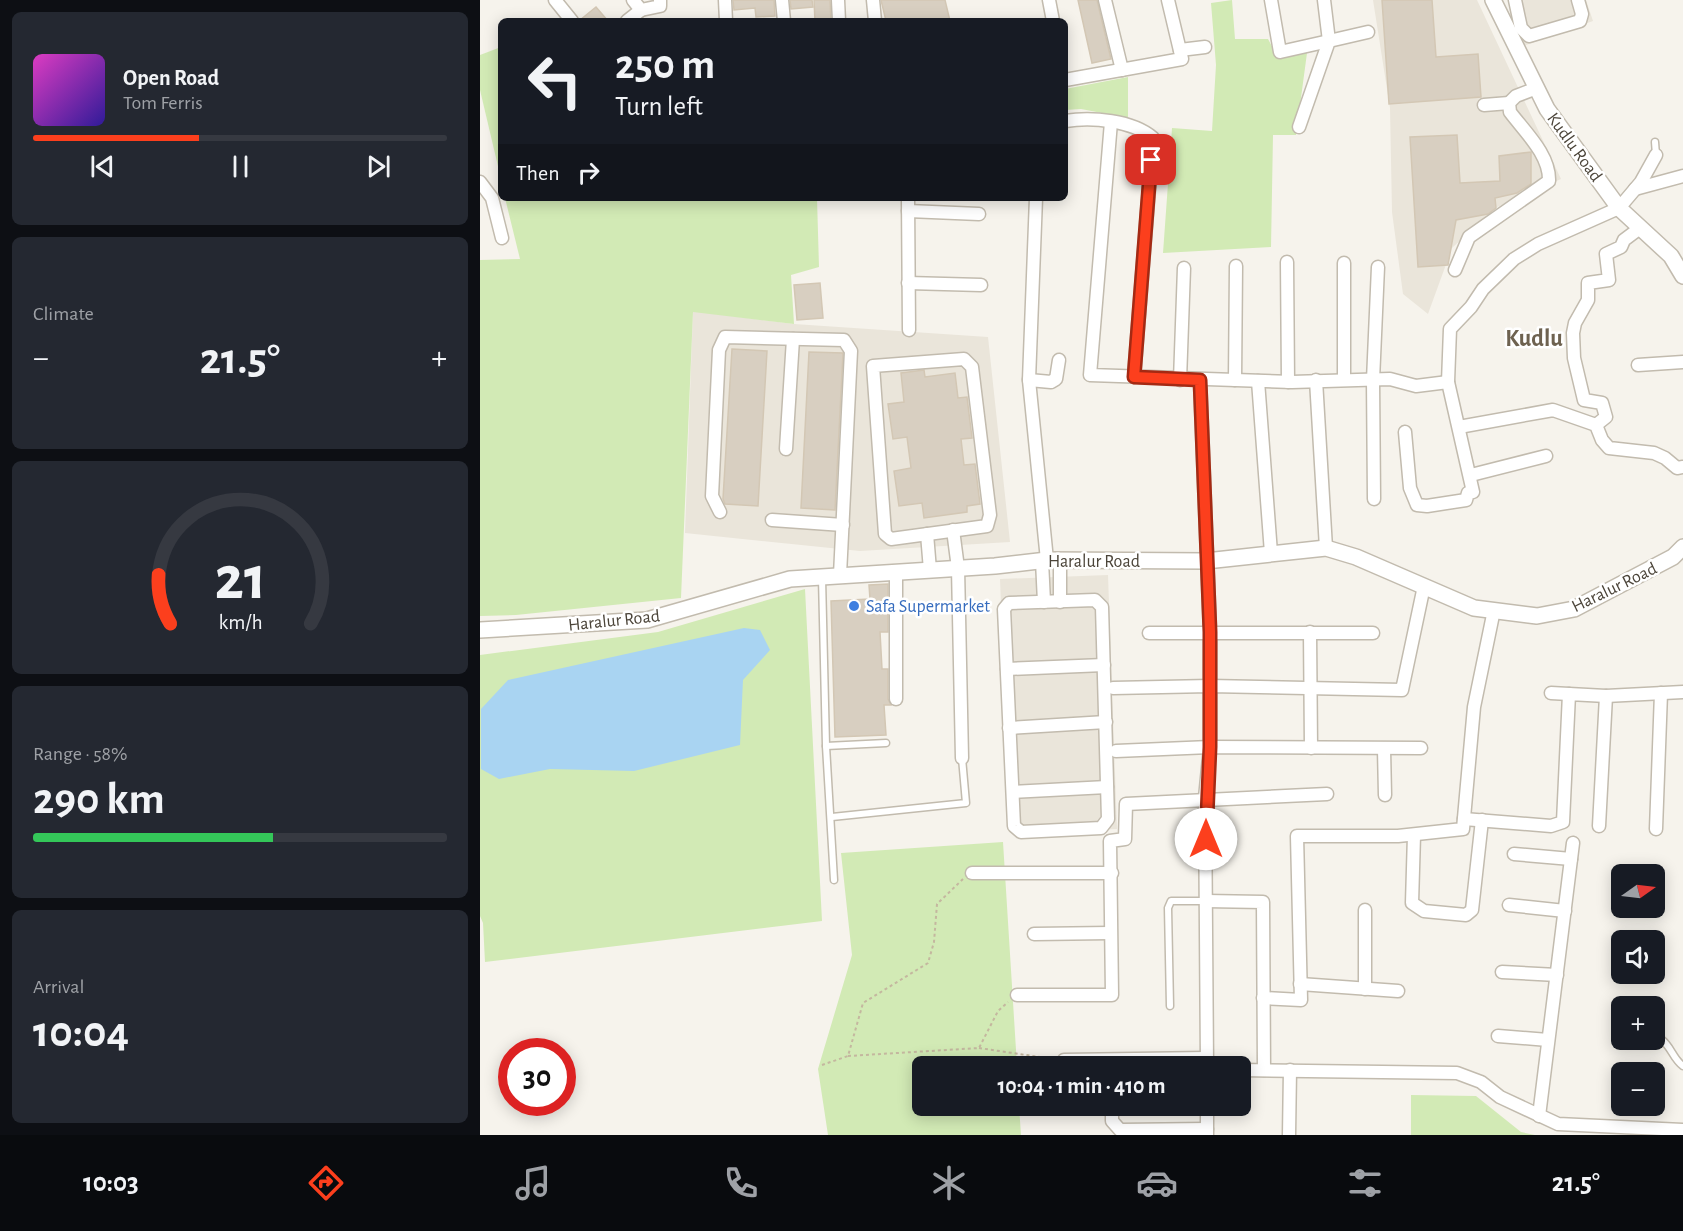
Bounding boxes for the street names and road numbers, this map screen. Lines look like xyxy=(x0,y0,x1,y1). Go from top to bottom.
street label: Kudlu Road xyxy=(1543,110,1605,185)
street label: Haralur Road xyxy=(1048,553,1140,571)
street label: Haralur Road xyxy=(1569,560,1660,616)
street label: Haralur Road xyxy=(567,607,661,635)

